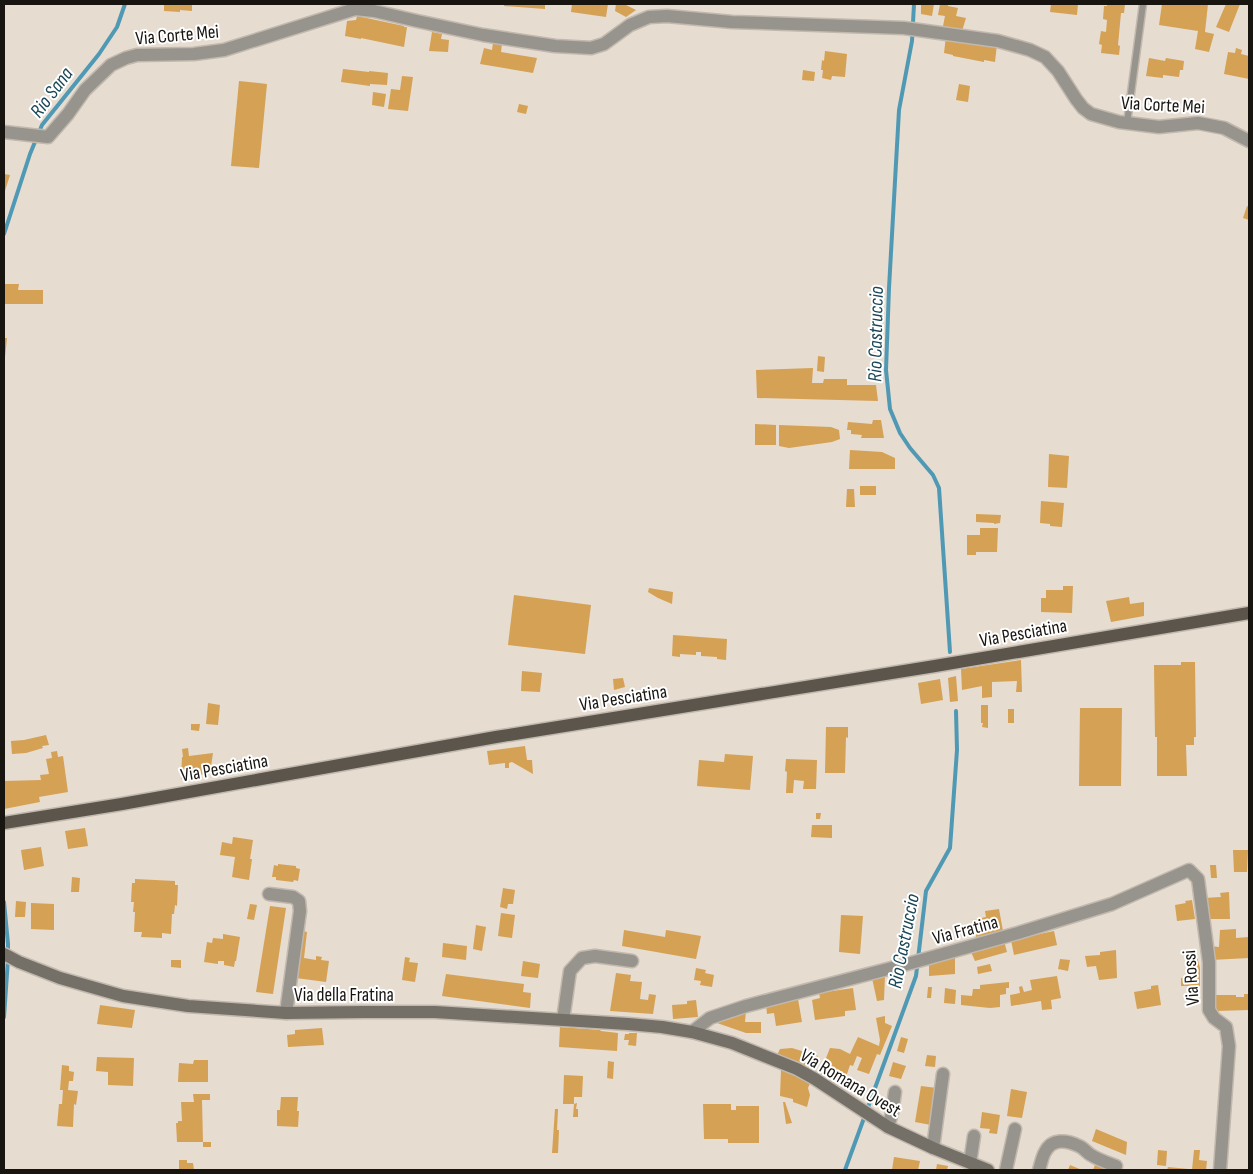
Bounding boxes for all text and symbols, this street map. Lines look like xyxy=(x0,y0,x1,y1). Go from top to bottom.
street label: Via Corte Mei xyxy=(134,20,220,51)
water label: Rio Sana xyxy=(25,63,79,123)
street label: Via Corte Mei xyxy=(1120,92,1205,119)
water label: Rio Castruccio xyxy=(863,286,889,382)
street label: Via Pesciatina xyxy=(978,615,1069,652)
street label: Via Pesciatina xyxy=(578,680,669,717)
street label: Via Pesciatina xyxy=(179,750,270,787)
water label: Rio Castruccio xyxy=(883,892,925,990)
street label: Via Fratina xyxy=(930,911,1001,950)
street label: Via Rossi xyxy=(1178,949,1205,1007)
street label: Via della Fratina xyxy=(294,984,394,1007)
street label: Via Romana Ovest xyxy=(796,1044,905,1123)

